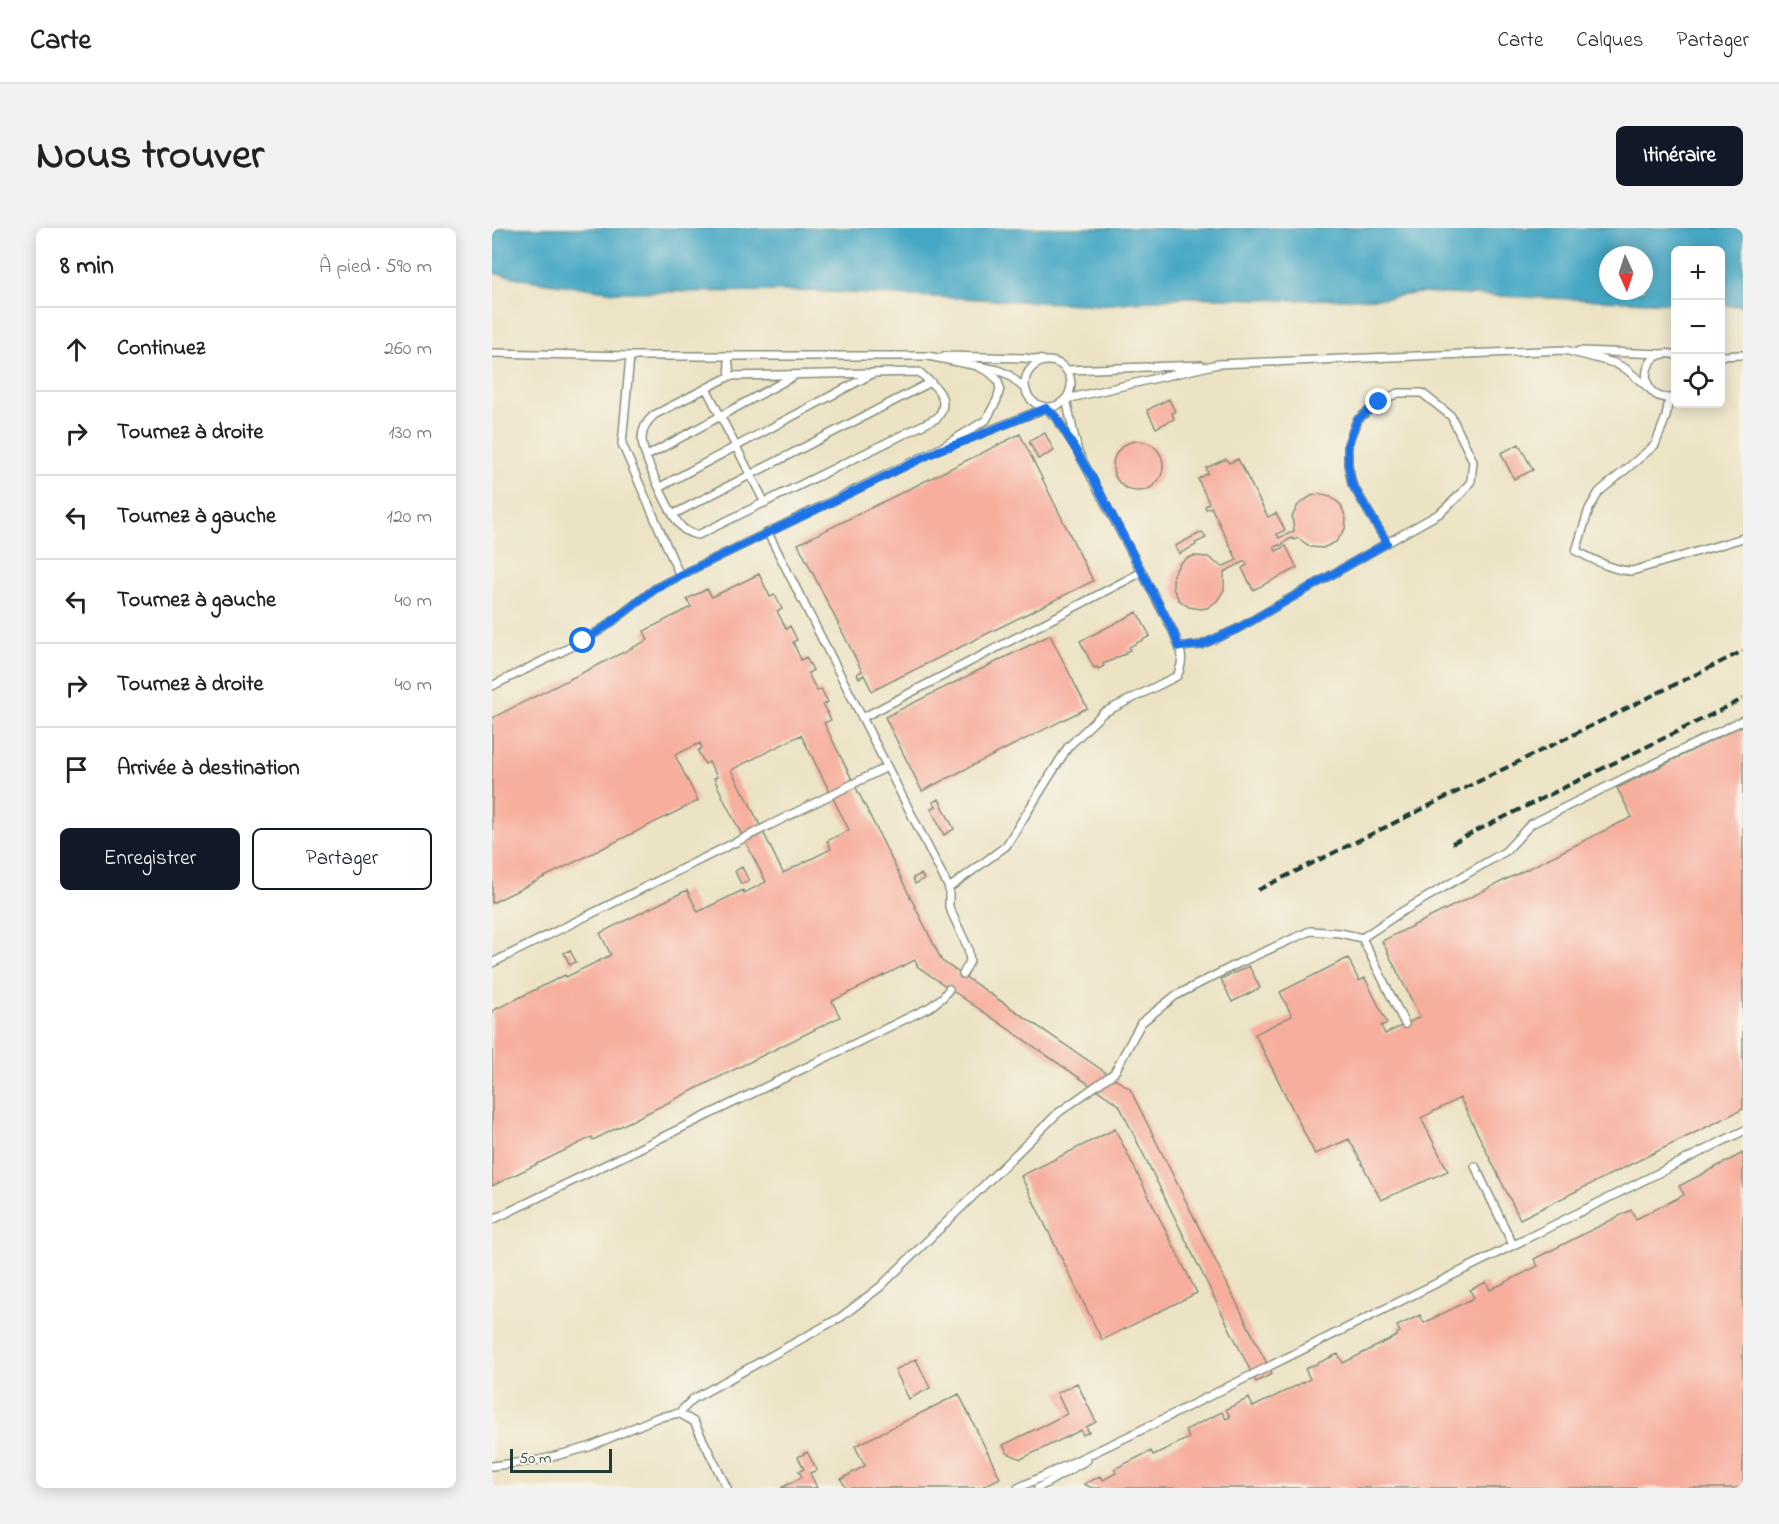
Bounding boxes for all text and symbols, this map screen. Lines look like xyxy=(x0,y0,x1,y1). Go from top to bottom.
text: Carte xyxy=(30,21,91,62)
text: Carte xyxy=(1497,26,1543,56)
text: Calques xyxy=(1576,26,1643,56)
text: Partager xyxy=(1676,26,1749,56)
text: Nous trouver xyxy=(36,126,264,187)
button: Itinéraire xyxy=(1616,126,1743,186)
north arrow xyxy=(1599,246,1653,300)
map controls xyxy=(1671,246,1725,408)
button: + xyxy=(1671,246,1725,300)
text: 8 min xyxy=(60,248,114,286)
text: À pied · 590 m xyxy=(319,253,432,282)
button: − xyxy=(1671,300,1725,354)
icon: ahead xyxy=(60,333,93,366)
text: Continuez xyxy=(117,333,205,365)
text: 260 m xyxy=(384,335,432,364)
button: locate xyxy=(1671,354,1725,408)
route end xyxy=(1365,388,1391,414)
icon: right xyxy=(60,417,93,450)
text: Tournez à droite xyxy=(117,417,263,449)
text: 130 m xyxy=(388,419,432,448)
icon: left xyxy=(60,501,93,534)
text: Tournez à gauche xyxy=(117,501,276,533)
text: 120 m xyxy=(387,503,432,532)
icon: left xyxy=(60,585,93,618)
text: Tournez à gauche xyxy=(117,585,276,617)
text: 40 m xyxy=(395,587,432,616)
route start xyxy=(569,627,595,653)
icon: right xyxy=(60,669,93,702)
text: Tournez à droite xyxy=(117,669,263,701)
text: 40 m xyxy=(395,671,432,700)
icon: arrive xyxy=(60,753,93,786)
text: Arrivée à destination xyxy=(117,753,300,785)
button: Enregistrer xyxy=(60,828,240,890)
button: Partager xyxy=(252,828,432,890)
scale bar xyxy=(510,1446,612,1474)
text: 50 m xyxy=(519,1447,551,1471)

